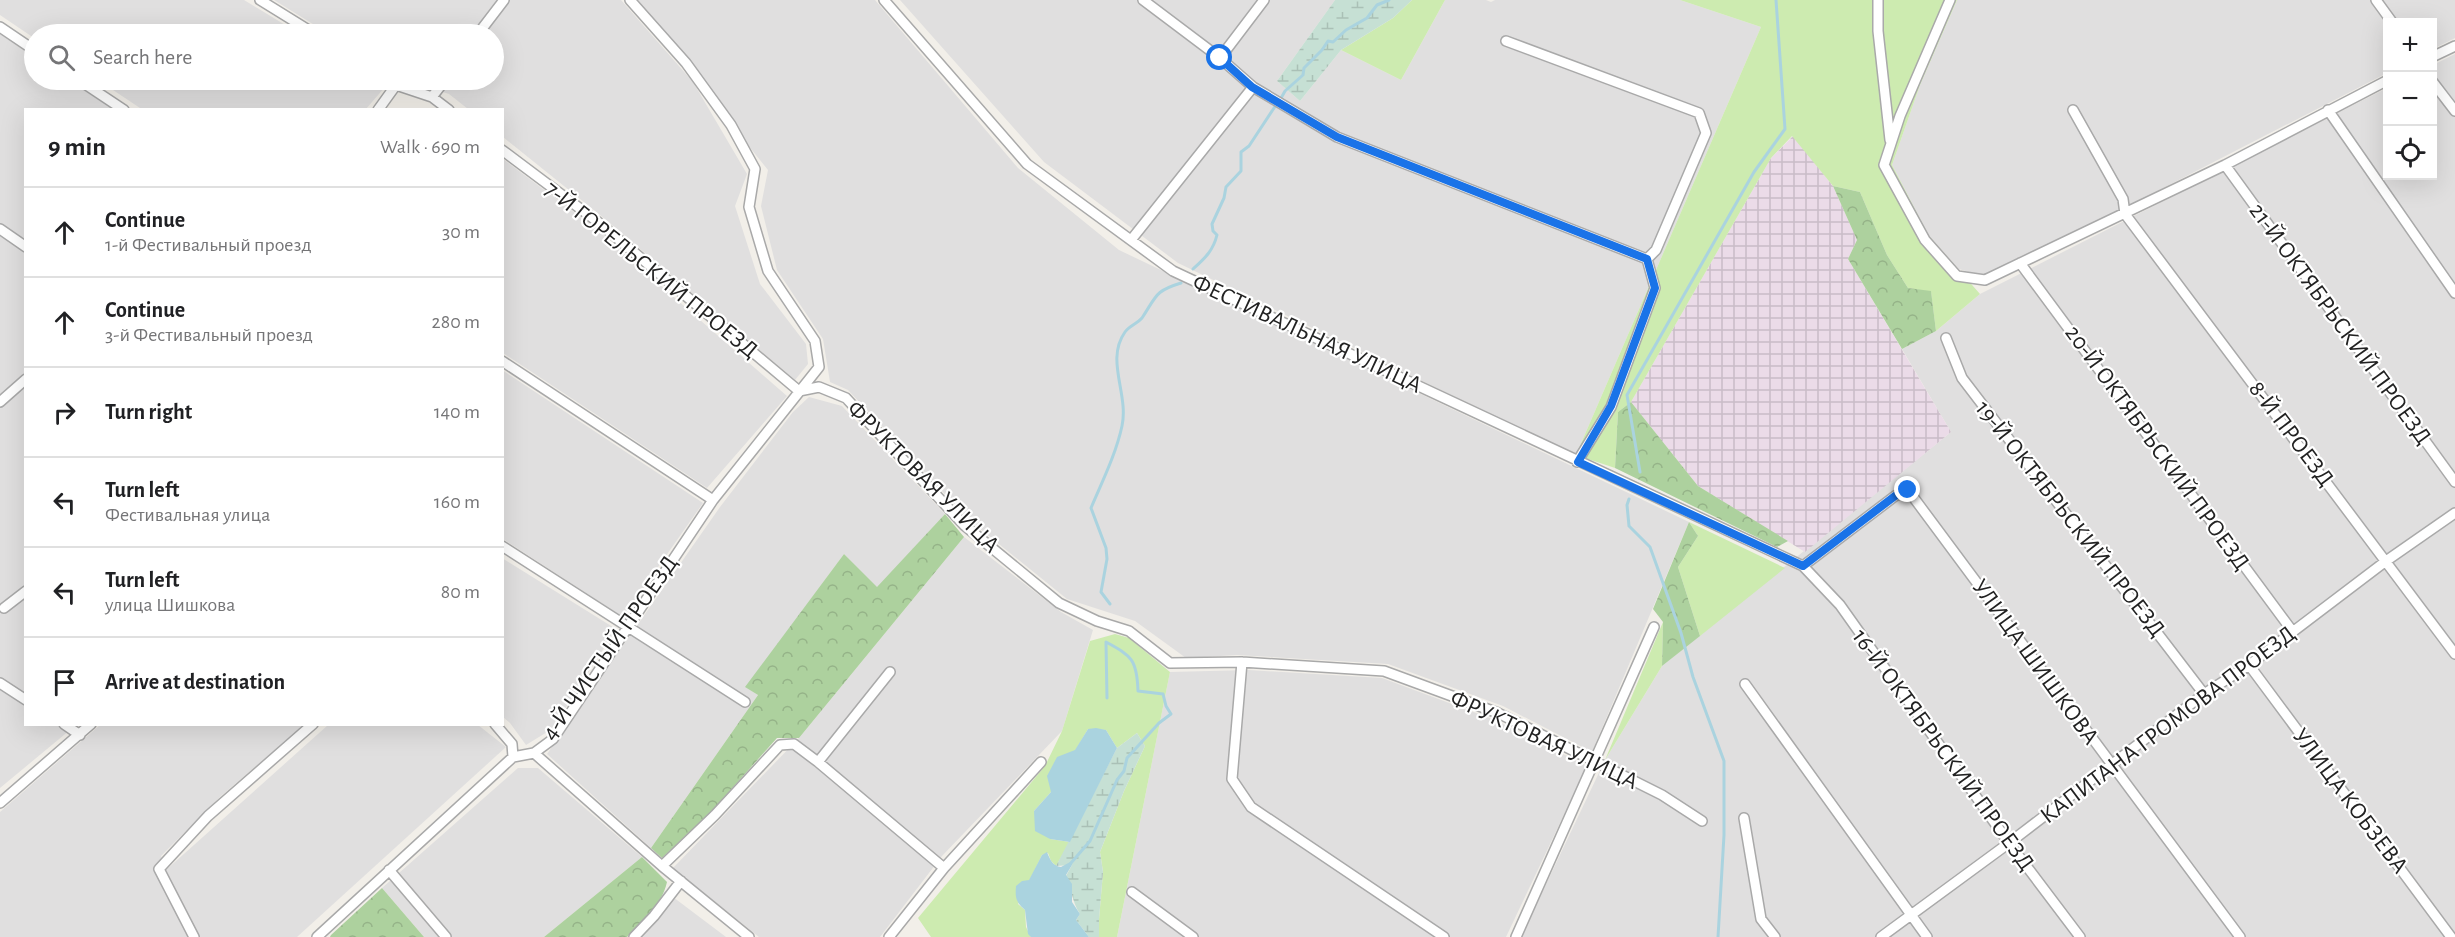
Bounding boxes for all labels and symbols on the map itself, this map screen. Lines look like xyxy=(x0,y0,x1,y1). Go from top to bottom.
route start xyxy=(1206,44,1232,70)
street label: 7-Й ГОРЕЛЬСКИЙ ПРОЕЗД xyxy=(540,177,762,363)
street label: 21-Й ОКТЯБРЬСКИЙ ПРОЕЗД xyxy=(2245,199,2435,449)
street label: ФЕСТИВАЛЬНАЯ УЛИЦА xyxy=(1189,270,1425,398)
street label: 20-Й ОКТЯБРЬСКИЙ ПРОЕЗД xyxy=(2060,321,2254,575)
street label: 8-Й ПРОЕЗД xyxy=(2244,377,2338,491)
street label: ФРУКТОВАЯ УЛИЦА xyxy=(842,396,1004,558)
street label: 19-Й ОКТЯБРЬСКИЙ ПРОЕЗД xyxy=(1971,397,2169,641)
route end xyxy=(1894,476,1920,502)
street label: 4-Й ЧИСТЫЙ ПРОЕЗД xyxy=(537,551,683,745)
street label: УЛИЦА ШИШКОВА xyxy=(1967,575,2103,749)
street label: КАПИТАНА ГРОМОВА ПРОЕЗД xyxy=(2036,621,2300,829)
street label: 16-Й ОКТЯБРЬСКИЙ ПРОЕЗД xyxy=(1847,625,2039,875)
street label: ФРУКТОВАЯ УЛИЦА xyxy=(1446,686,1642,794)
street label: УЛИЦА КОБЗЕВА xyxy=(2288,724,2412,878)

